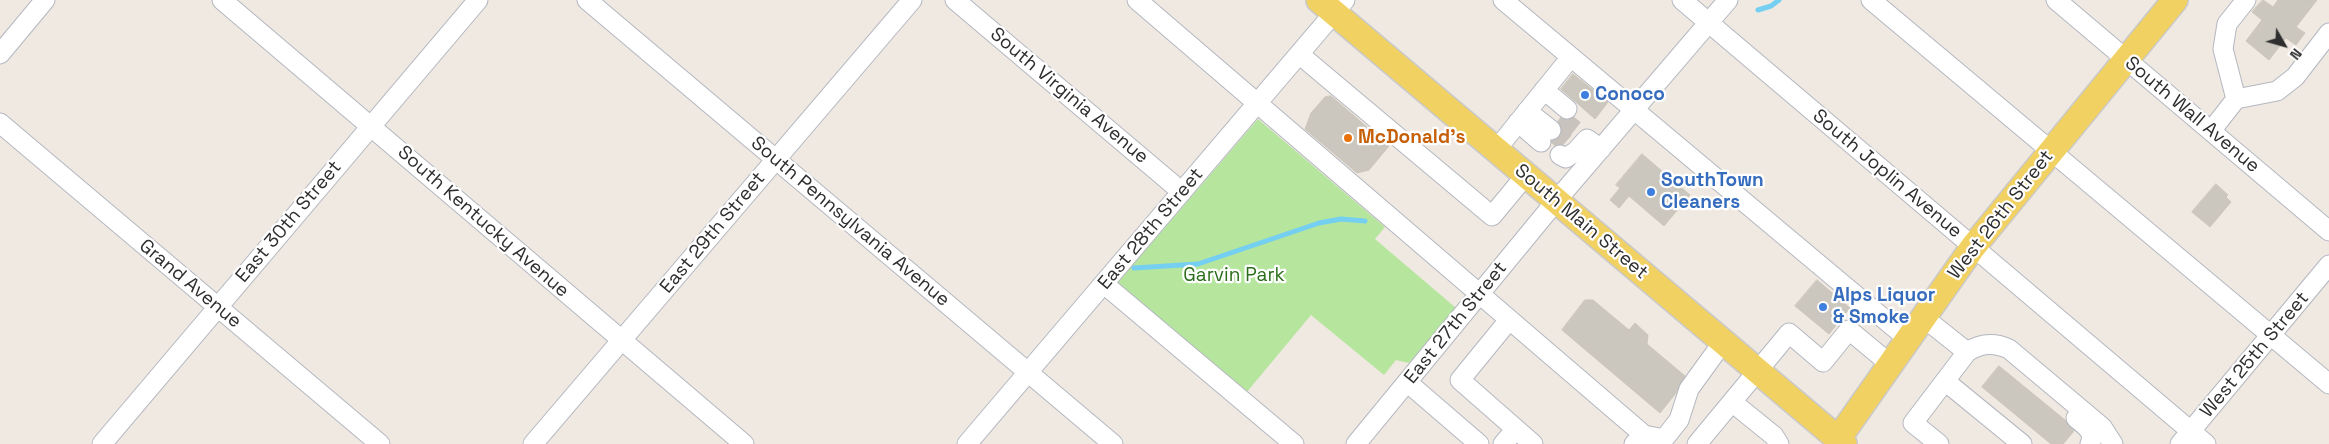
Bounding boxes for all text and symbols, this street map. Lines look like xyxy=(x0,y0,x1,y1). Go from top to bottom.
north arrow xyxy=(2259,20,2309,70)
street label: South Virginia Avenue xyxy=(985,23,1153,169)
text: N xyxy=(2286,45,2306,63)
street label: South Wall Avenue xyxy=(2120,52,2264,178)
place label: Conoco xyxy=(1595,84,1665,106)
marker: Conoco xyxy=(1579,89,1591,101)
street label: South Joplin Avenue xyxy=(1808,105,1966,243)
place label: McDonald's xyxy=(1358,127,1465,149)
street label: South Pennsylvania Avenue xyxy=(746,132,954,312)
marker: McDonald's xyxy=(1342,132,1354,144)
street label: South Kentucky Avenue xyxy=(393,141,573,303)
street label: West 26th Street xyxy=(1944,146,2058,284)
street label: East 30th Street xyxy=(231,156,347,288)
street label: South Main Street xyxy=(1510,160,1652,284)
street label: East 28th Street xyxy=(1094,164,1208,294)
street label: East 29th Street xyxy=(656,168,770,298)
place label: SouthTown Cleaners xyxy=(1661,170,1764,214)
marker: SouthTown Cleaners xyxy=(1645,186,1657,198)
street label: Grand Avenue xyxy=(134,235,246,333)
street label: East 27th Street xyxy=(1400,257,1512,389)
park label: Garvin Park xyxy=(1183,265,1285,287)
place label: Alps Liquor & Smoke xyxy=(1833,285,1935,329)
street label: West 25th Street xyxy=(2196,287,2314,423)
marker: Alps Liquor & Smoke xyxy=(1817,301,1829,313)

